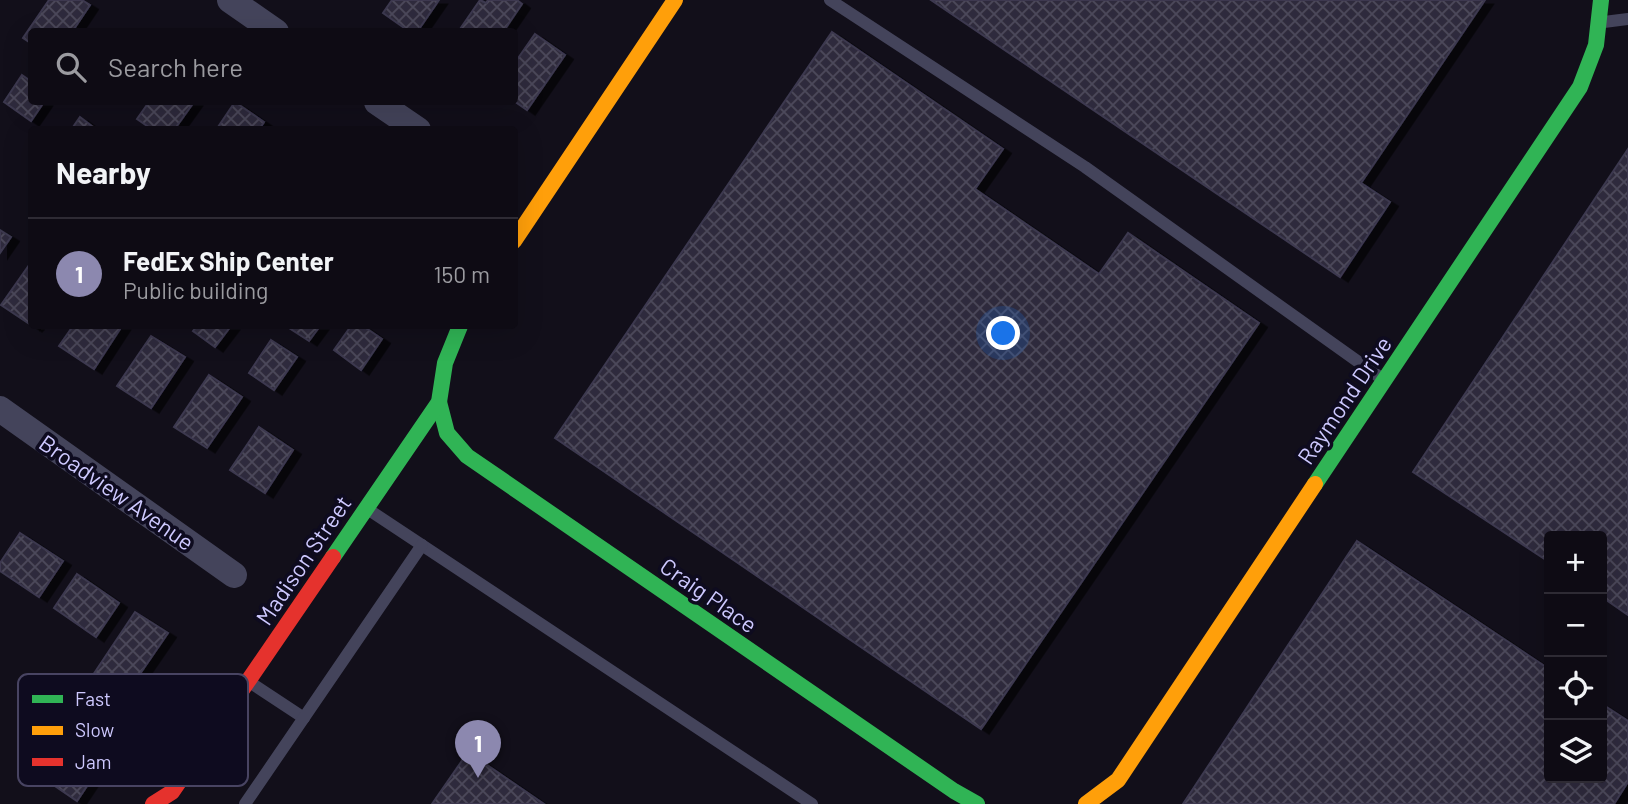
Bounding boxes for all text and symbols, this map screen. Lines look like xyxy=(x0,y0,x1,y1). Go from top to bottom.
search box xyxy=(28,28,518,105)
icon: search xyxy=(52,48,90,86)
text: Search here xyxy=(108,51,243,82)
text: Nearby xyxy=(56,154,151,190)
text: FedEx Ship Center xyxy=(123,245,334,276)
text: 1 xyxy=(75,260,83,288)
text: 150 m xyxy=(434,260,490,288)
text: Public building xyxy=(123,276,268,304)
your location xyxy=(986,316,1020,350)
street label: Raymond Drive xyxy=(1291,331,1397,469)
street label: Broadview Avenue xyxy=(34,428,200,556)
street label: Madison Street xyxy=(249,490,357,630)
map controls xyxy=(1544,531,1607,783)
button: + xyxy=(1544,531,1607,594)
street label: Craig Place xyxy=(655,552,763,638)
button: − xyxy=(1544,594,1607,657)
button: locate xyxy=(1544,657,1607,720)
legend xyxy=(18,674,248,786)
text: Fast xyxy=(75,687,111,710)
text: Slow xyxy=(75,718,114,741)
pin: 1 xyxy=(455,720,501,778)
button: layers xyxy=(1544,720,1607,783)
text: Jam xyxy=(75,750,111,773)

